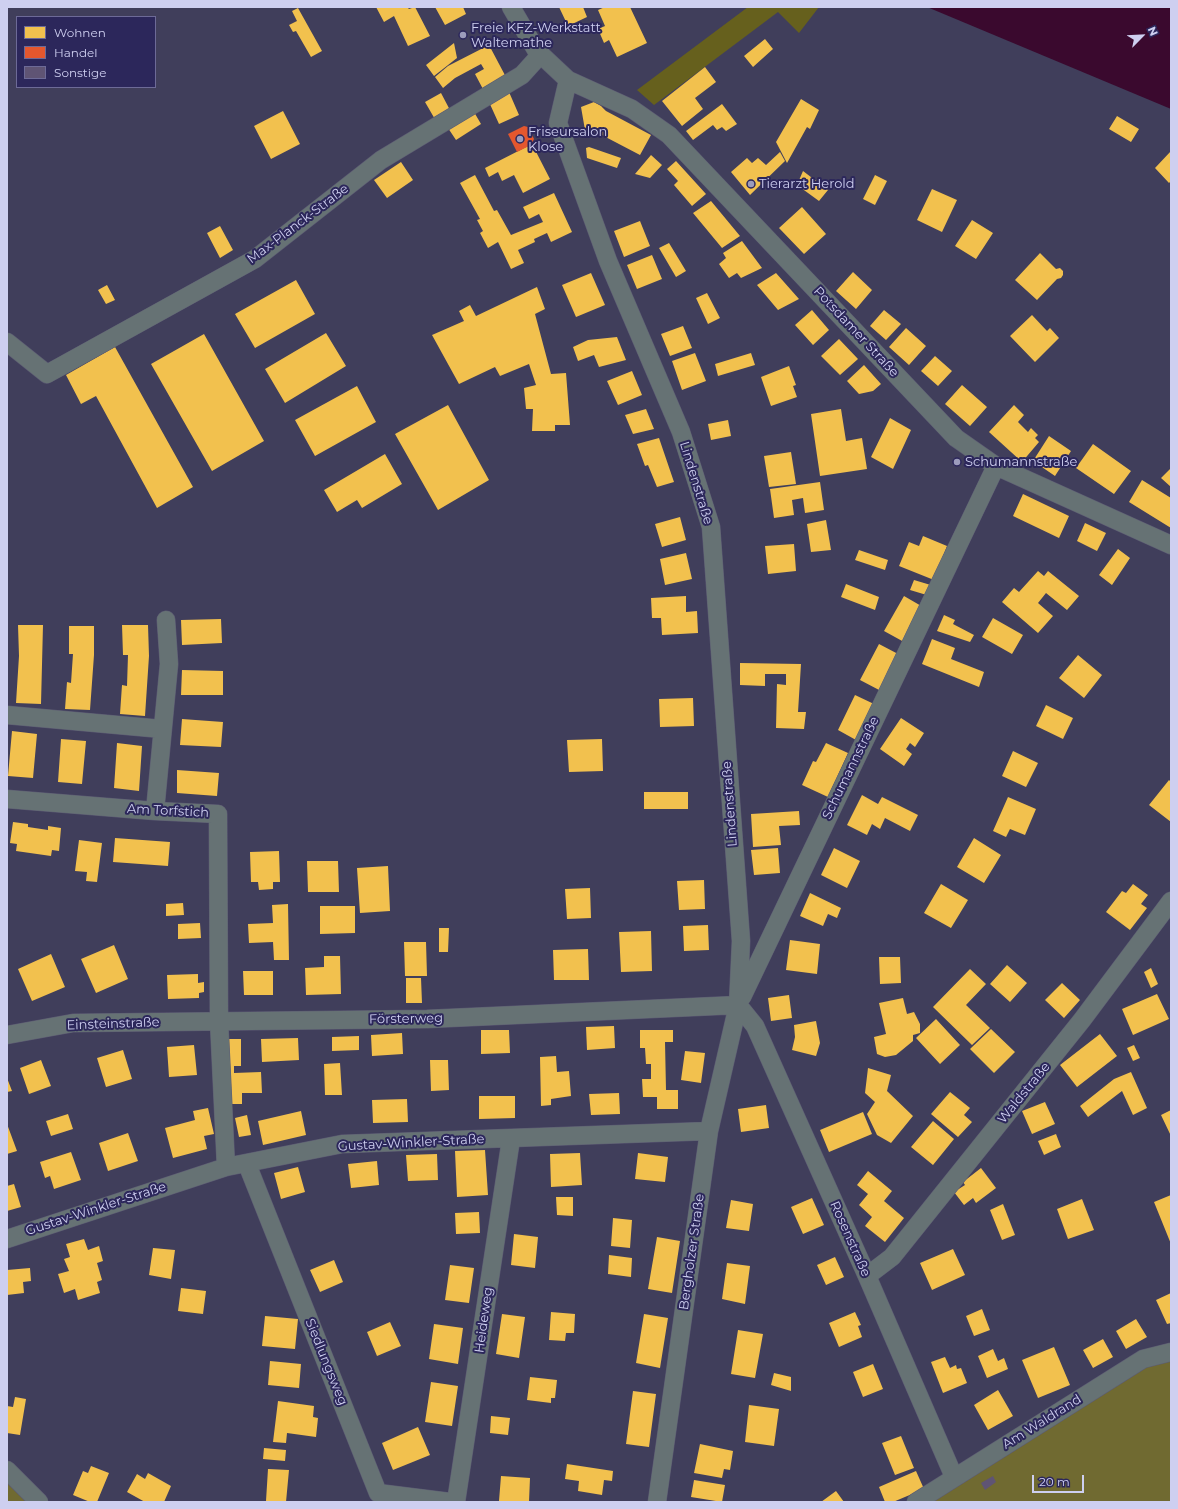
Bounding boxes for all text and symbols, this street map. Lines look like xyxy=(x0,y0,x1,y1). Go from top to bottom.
legend xyxy=(16,16,156,88)
north arrow xyxy=(1122,16,1162,56)
place label: Freie KFZ-Werkstatt Waltemathe xyxy=(471,20,601,51)
text: N xyxy=(1145,24,1161,38)
text: Wohnen xyxy=(54,25,106,40)
marker: Freie KFZ-Werkstatt Waltemathe xyxy=(458,30,468,40)
text: Handel xyxy=(54,45,98,60)
text: Sonstige xyxy=(54,65,106,80)
place label: Friseursalon Klose xyxy=(528,124,607,155)
marker: Friseursalon Klose xyxy=(515,134,525,144)
place label: Tierarzt Herold xyxy=(759,176,855,192)
marker: Tierarzt Herold xyxy=(746,179,756,189)
street label: Max-Planck-Straße xyxy=(244,181,352,267)
street label: Potsdamer Straße xyxy=(810,284,902,380)
street label: Lindenstraße xyxy=(676,440,716,526)
place label: Schumannstraße xyxy=(965,454,1077,470)
marker: Schumannstraße xyxy=(952,457,962,467)
street label: Schumannstraße xyxy=(819,714,883,822)
street label: Lindenstraße xyxy=(719,761,741,847)
street label: Am Torfstich xyxy=(127,801,209,821)
street label: Försterweg xyxy=(369,1011,443,1027)
street label: Einsteinstraße xyxy=(66,1015,160,1033)
street label: Waldstraße xyxy=(995,1059,1053,1127)
street label: Gustav-Winkler-Straße xyxy=(337,1131,485,1155)
street label: Gustav-Winkler-Straße xyxy=(24,1179,168,1239)
street label: Bergholzer Straße xyxy=(676,1193,708,1311)
street label: Rosenstraße xyxy=(826,1199,874,1279)
street label: Heideweg xyxy=(472,1286,496,1354)
street label: Siedlungsweg xyxy=(301,1316,351,1408)
street label: Am Waldrand xyxy=(1000,1391,1084,1453)
scale bar xyxy=(1034,1467,1086,1493)
text: 20 m xyxy=(1039,1474,1070,1489)

